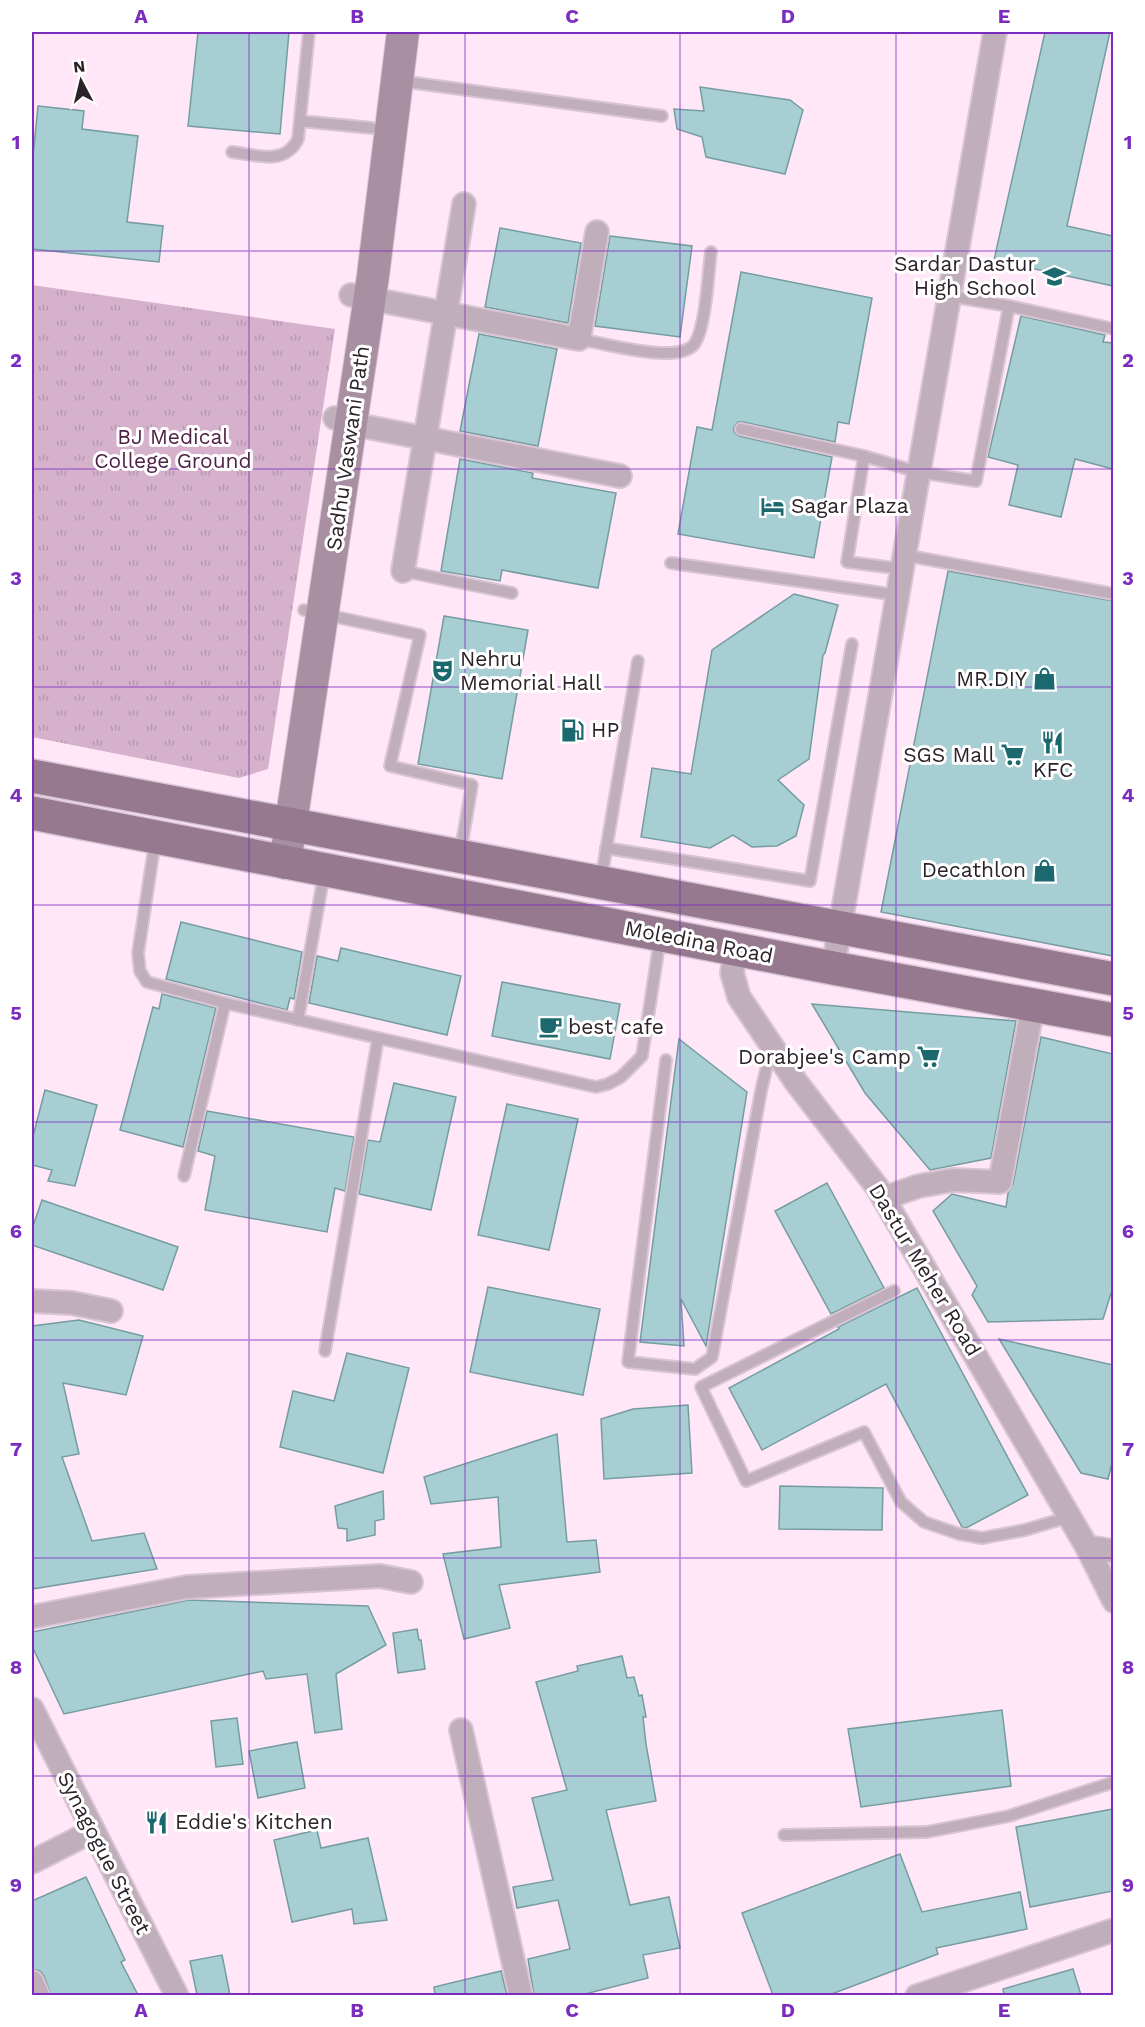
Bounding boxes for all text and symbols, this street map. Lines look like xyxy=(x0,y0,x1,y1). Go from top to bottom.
text: A xyxy=(134,4,148,28)
text: B xyxy=(350,4,364,28)
text: C xyxy=(565,4,579,28)
text: D xyxy=(781,4,795,28)
text: E xyxy=(998,4,1010,28)
north arrow xyxy=(51,51,111,111)
text: N xyxy=(72,56,86,77)
text: 1 xyxy=(12,130,20,154)
text: 1 xyxy=(1124,130,1132,154)
place label: Sardar Dastur High School xyxy=(894,251,1037,300)
school or university icon: Sardar Dastur High School xyxy=(1041,263,1067,289)
street label: Sadhu Vaswani Path xyxy=(321,344,374,552)
text: 2 xyxy=(10,348,22,372)
text: 2 xyxy=(1122,348,1134,372)
park label: BJ Medical College Ground xyxy=(94,424,252,473)
hotel icon: Sagar Plaza xyxy=(760,493,786,519)
place label: Sagar Plaza xyxy=(791,493,909,518)
text: 3 xyxy=(10,566,22,590)
text: 3 xyxy=(1122,566,1134,590)
place label: Nehru Memorial Hall xyxy=(460,646,602,695)
theatre icon: Nehru Memorial Hall xyxy=(429,658,455,684)
place label: MR.DIY xyxy=(956,666,1027,691)
shop icon: MR.DIY xyxy=(1032,666,1058,692)
fuel station icon: HP xyxy=(560,717,586,743)
place label: HP xyxy=(591,717,619,742)
restaurant icon: KFC xyxy=(1040,729,1066,755)
place label: SGS Mall xyxy=(903,742,996,767)
supermarket icon: SGS Mall xyxy=(1000,742,1026,768)
place label: KFC xyxy=(1033,757,1073,782)
text: 4 xyxy=(10,783,23,807)
text: 4 xyxy=(1122,783,1135,807)
place label: Decathlon xyxy=(922,857,1026,882)
shop icon: Decathlon xyxy=(1031,857,1057,883)
street label: Moledina Road xyxy=(623,915,775,968)
text: 5 xyxy=(10,1001,22,1025)
text: 5 xyxy=(1122,1001,1134,1025)
cafe icon: best cafe xyxy=(537,1014,563,1040)
place label: best cafe xyxy=(568,1014,664,1039)
place label: Dorabjee's Camp xyxy=(738,1044,911,1069)
supermarket icon: Dorabjee's Camp xyxy=(916,1044,942,1070)
street label: Dastur Meher Road xyxy=(864,1179,987,1360)
text: 6 xyxy=(10,1219,22,1243)
text: 6 xyxy=(1122,1219,1134,1243)
text: 7 xyxy=(10,1437,22,1461)
text: 7 xyxy=(1122,1437,1134,1461)
text: 8 xyxy=(10,1655,22,1679)
text: 8 xyxy=(1122,1655,1134,1679)
street label: Synagogue Street xyxy=(53,1767,156,1938)
restaurant icon: Eddie's Kitchen xyxy=(144,1809,170,1835)
place label: Eddie's Kitchen xyxy=(175,1809,333,1834)
text: 9 xyxy=(10,1873,22,1897)
text: 9 xyxy=(1122,1873,1134,1897)
text: A xyxy=(134,1998,148,2022)
text: B xyxy=(350,1998,364,2022)
text: C xyxy=(565,1998,579,2022)
text: D xyxy=(781,1998,795,2022)
text: E xyxy=(998,1998,1010,2022)

